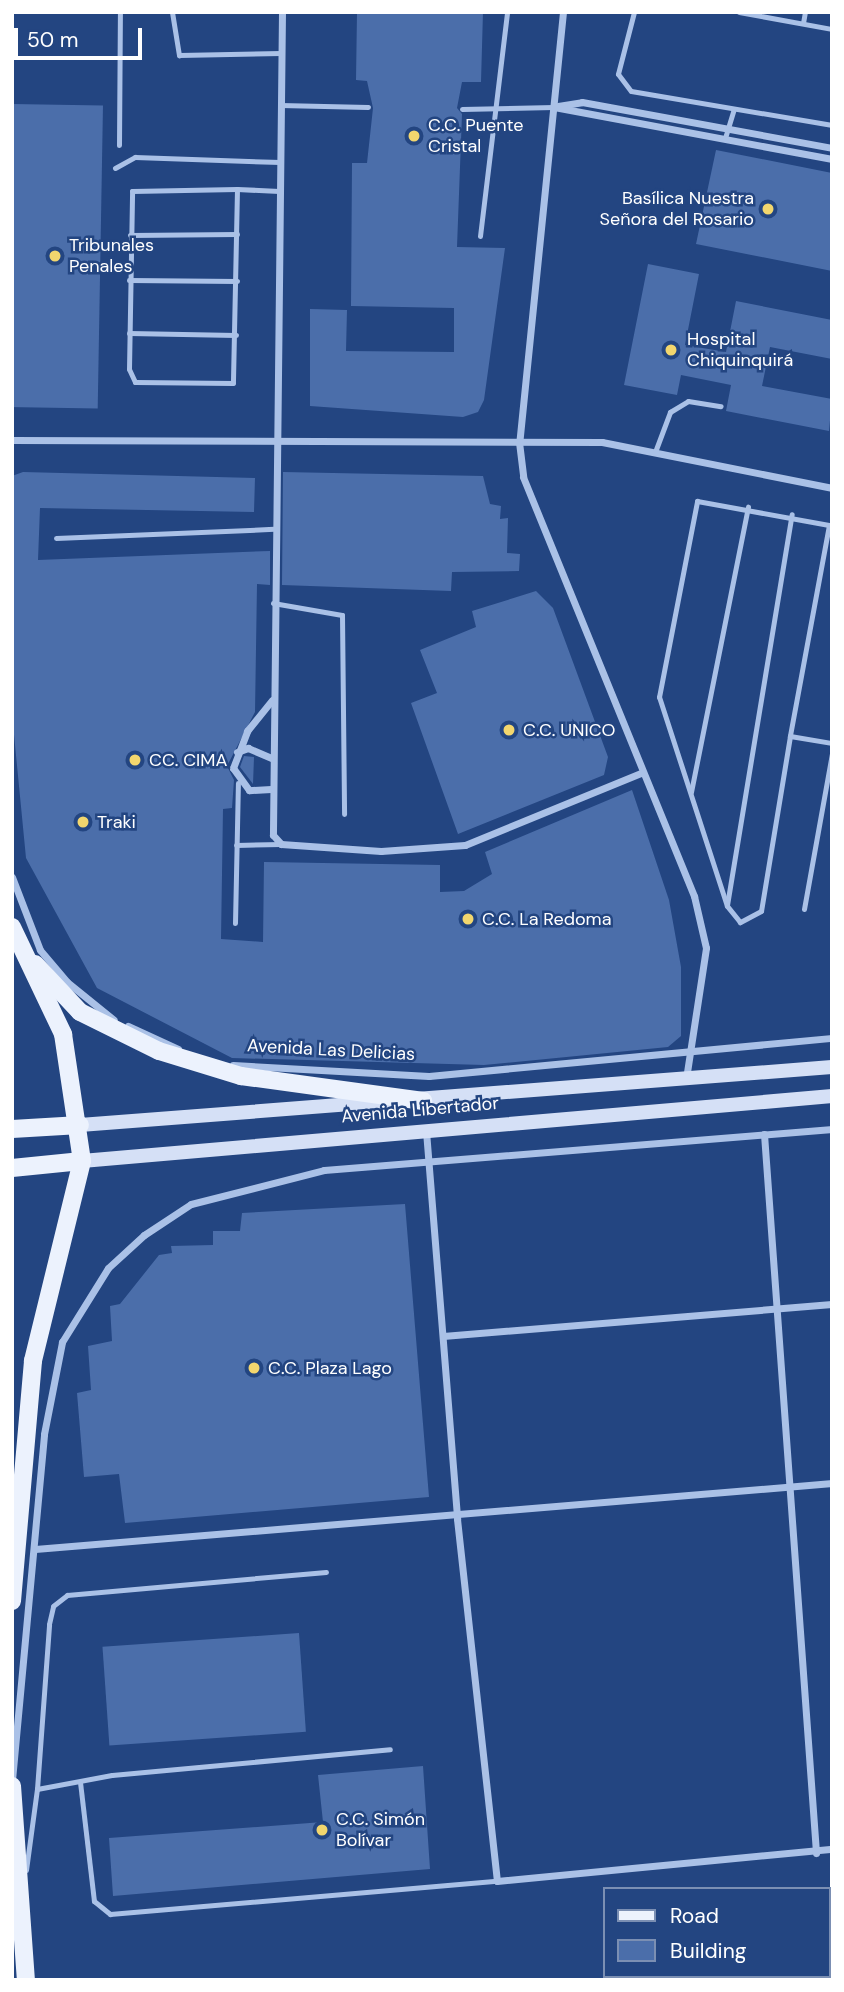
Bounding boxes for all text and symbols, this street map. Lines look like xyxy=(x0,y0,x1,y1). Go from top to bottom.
scale bar xyxy=(18,14,145,58)
text: 50 m xyxy=(27,26,78,54)
place label: C.C. Puente Cristal xyxy=(428,115,524,158)
marker: C.C. Puente Cristal xyxy=(406,128,422,144)
place label: Basílica Nuestra Señora del Rosario xyxy=(599,188,754,230)
marker: Basílica Nuestra Señora del Rosario xyxy=(760,201,776,217)
place label: Tribunales Penales xyxy=(69,235,154,278)
marker: Tribunales Penales xyxy=(47,248,63,264)
place label: Hospital Chiquinquirá xyxy=(687,329,793,372)
marker: Hospital Chiquinquirá xyxy=(661,340,681,360)
place label: C.C. UNICO xyxy=(523,719,615,741)
marker: C.C. UNICO xyxy=(501,722,517,738)
place label: CC. CIMA xyxy=(149,749,227,771)
marker: CC. CIMA xyxy=(127,752,143,768)
place label: Traki xyxy=(97,811,136,833)
marker: Traki xyxy=(75,814,91,830)
place label: C.C. La Redoma xyxy=(482,908,611,930)
marker: C.C. La Redoma xyxy=(460,911,476,927)
street label: Avenida Las Delicias xyxy=(246,1035,416,1065)
street label: Avenida Libertador xyxy=(340,1092,500,1128)
place label: C.C. Plaza Lago xyxy=(268,1357,392,1379)
marker: C.C. Plaza Lago xyxy=(246,1360,262,1376)
place label: C.C. Simón Bolívar xyxy=(336,1809,425,1852)
marker: C.C. Simón Bolívar xyxy=(314,1822,330,1838)
legend xyxy=(602,1887,830,1978)
text: Road xyxy=(670,1902,719,1930)
text: Building xyxy=(670,1937,746,1965)

